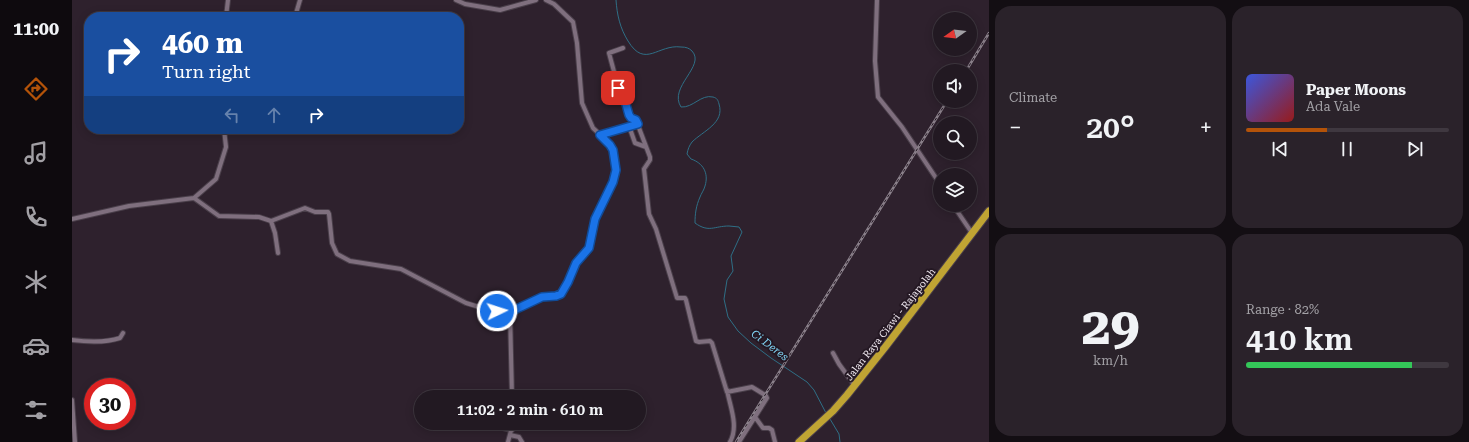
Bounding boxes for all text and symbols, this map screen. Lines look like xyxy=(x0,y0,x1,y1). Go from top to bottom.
north arrow xyxy=(933,12,977,56)
map controls xyxy=(933,12,977,212)
text: 11:00 xyxy=(13,18,59,39)
text: 460 m xyxy=(162,27,243,60)
icon: right xyxy=(96,28,148,80)
text: Turn right xyxy=(162,61,250,82)
button: sound xyxy=(933,64,977,108)
pin xyxy=(601,71,635,105)
icon: directions xyxy=(22,75,50,103)
icon: arrive xyxy=(607,77,629,99)
text: Paper Moons xyxy=(1306,81,1406,99)
text: Climate xyxy=(1009,90,1057,105)
text: Ada Vale xyxy=(1306,99,1360,114)
icon: left xyxy=(221,104,243,126)
icon: ahead xyxy=(263,104,285,126)
icon: right xyxy=(305,104,327,126)
text: 20° xyxy=(1086,110,1135,145)
text: − xyxy=(1009,115,1021,140)
text: + xyxy=(1200,115,1212,140)
button: search xyxy=(933,116,977,160)
icon: previous xyxy=(1269,138,1291,160)
icon: pause xyxy=(1336,138,1358,160)
icon: next xyxy=(1404,138,1426,160)
icon: music xyxy=(22,139,50,167)
button: layers xyxy=(933,168,977,212)
icon: phone xyxy=(22,203,50,231)
street label: Jalan Raya Ciawi - Rajapolah xyxy=(843,266,938,382)
icon: climate xyxy=(22,268,50,296)
position arrow xyxy=(476,290,518,332)
text: 29 xyxy=(1081,296,1140,357)
text: Range · 82% xyxy=(1246,302,1319,317)
text: 410 km xyxy=(1246,322,1353,357)
water label: Ci Deres xyxy=(748,327,791,364)
icon: car xyxy=(22,332,50,360)
text: km/h xyxy=(1093,353,1128,368)
speed limit sign: 30 xyxy=(84,378,136,430)
icon: filters xyxy=(22,396,50,424)
text: 11:02 · 2 min · 610 m xyxy=(457,401,603,419)

